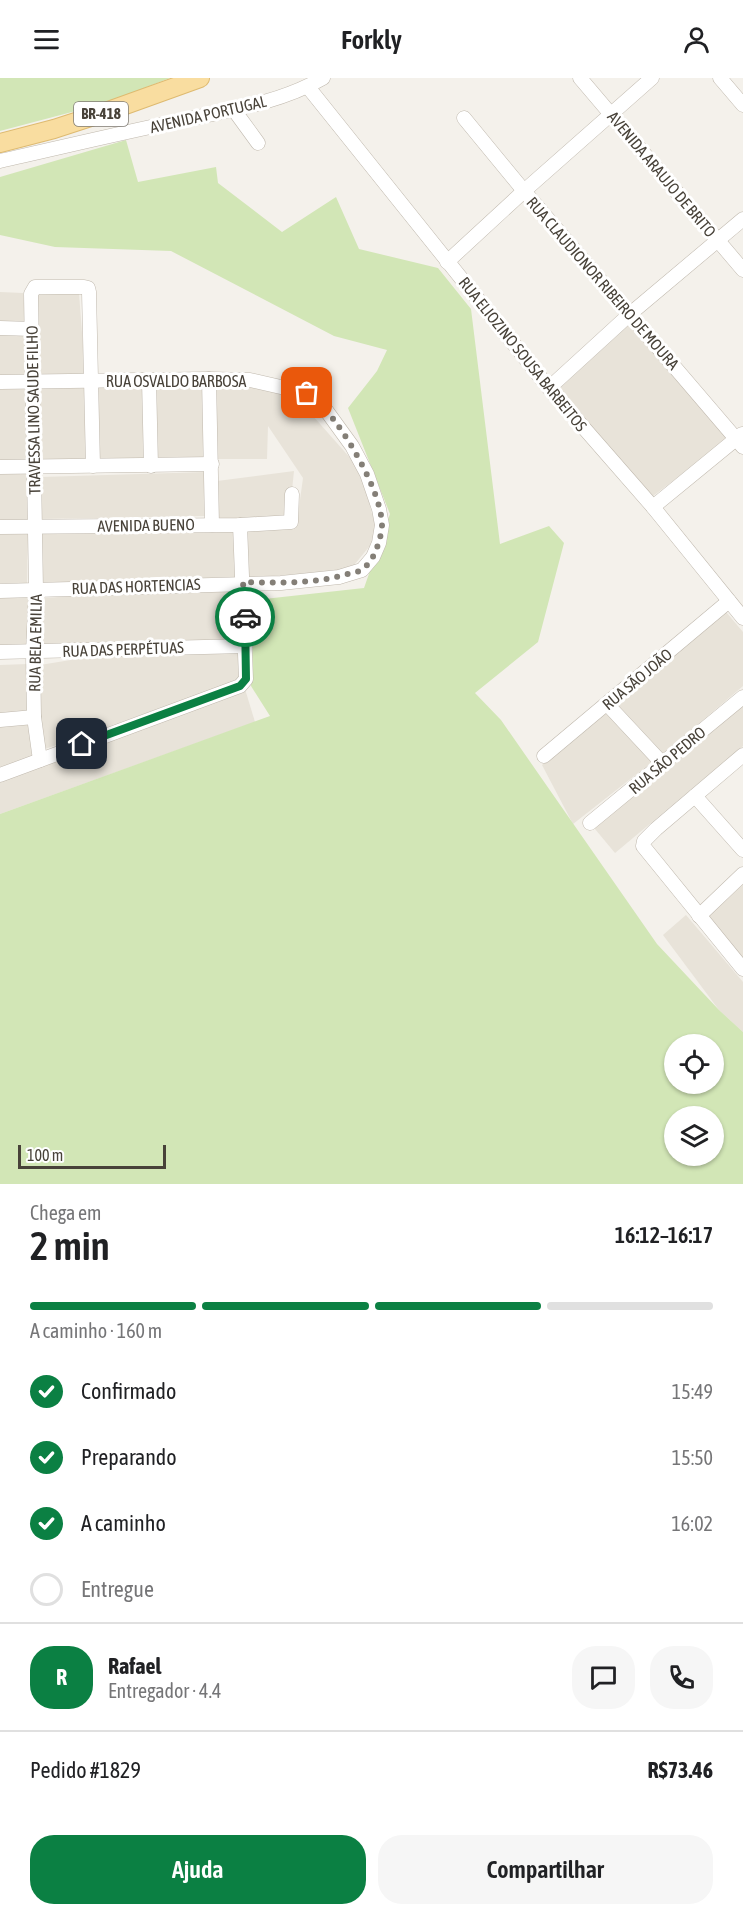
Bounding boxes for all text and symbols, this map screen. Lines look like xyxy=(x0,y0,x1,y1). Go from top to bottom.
icon: menu xyxy=(30,23,63,56)
icon: person xyxy=(680,23,713,56)
text: Forkly xyxy=(341,24,402,55)
street label: AVENIDA PORTUGAL xyxy=(148,92,269,136)
road number: BR-418 xyxy=(74,102,128,126)
street label: AVENIDA ARAUJO DE BRITO xyxy=(604,108,720,240)
street label: RUA CLAUDIONOR RIBEIRO DE MOURA xyxy=(523,193,683,373)
street label: RUA ELIOZINO SOUSA BARBEITOS xyxy=(455,273,591,435)
street label: TRAVESSA LINO SAUDE FILHO xyxy=(23,325,43,495)
pin xyxy=(281,367,332,418)
street label: RUA OSVALDO BARBOSA xyxy=(106,372,246,390)
icon: bag xyxy=(290,376,323,409)
street label: AVENIDA BUENO xyxy=(97,515,195,535)
street label: RUA DAS HORTENCIAS xyxy=(71,575,201,597)
courier xyxy=(215,587,275,647)
street label: RUA BELA EMILIA xyxy=(25,594,45,692)
icon: car xyxy=(229,601,262,634)
street label: RUA DAS PERPÉTUAS xyxy=(62,638,184,660)
street label: RUA SÃO JOÃO xyxy=(599,645,675,713)
pin xyxy=(56,718,107,769)
street label: RUA SÃO PEDRO xyxy=(625,723,709,797)
icon: home xyxy=(65,727,98,760)
map controls xyxy=(664,1034,724,1166)
button: locate xyxy=(664,1034,724,1094)
button: layers xyxy=(664,1106,724,1166)
scale bar xyxy=(18,1142,166,1170)
text: 100 m xyxy=(27,1146,63,1164)
text: Chega em xyxy=(30,1201,102,1224)
text: 16:12–16:17 xyxy=(615,1222,713,1248)
text: 2 min xyxy=(30,1224,110,1268)
text: A caminho · 160 m xyxy=(30,1319,162,1342)
icon: check xyxy=(30,1375,63,1408)
text: Confirmado xyxy=(81,1378,176,1404)
text: 15:49 xyxy=(672,1380,713,1403)
icon: check xyxy=(30,1441,63,1474)
text: Preparando xyxy=(81,1444,177,1470)
text: 15:50 xyxy=(672,1446,713,1469)
icon: check xyxy=(30,1507,63,1540)
text: A caminho xyxy=(81,1510,166,1536)
text: 16:02 xyxy=(671,1512,713,1535)
text: Entregue xyxy=(81,1576,154,1602)
button: chat xyxy=(572,1646,635,1709)
button: phone xyxy=(650,1646,713,1709)
text: Rafael xyxy=(108,1653,161,1679)
text: R xyxy=(56,1664,67,1690)
text: Entregador · 4.4 xyxy=(108,1679,221,1702)
text: Pedido #1829 xyxy=(30,1757,141,1783)
text: R$73.46 xyxy=(647,1757,713,1783)
button: Ajuda xyxy=(30,1835,366,1904)
button: Compartilhar xyxy=(378,1835,713,1904)

